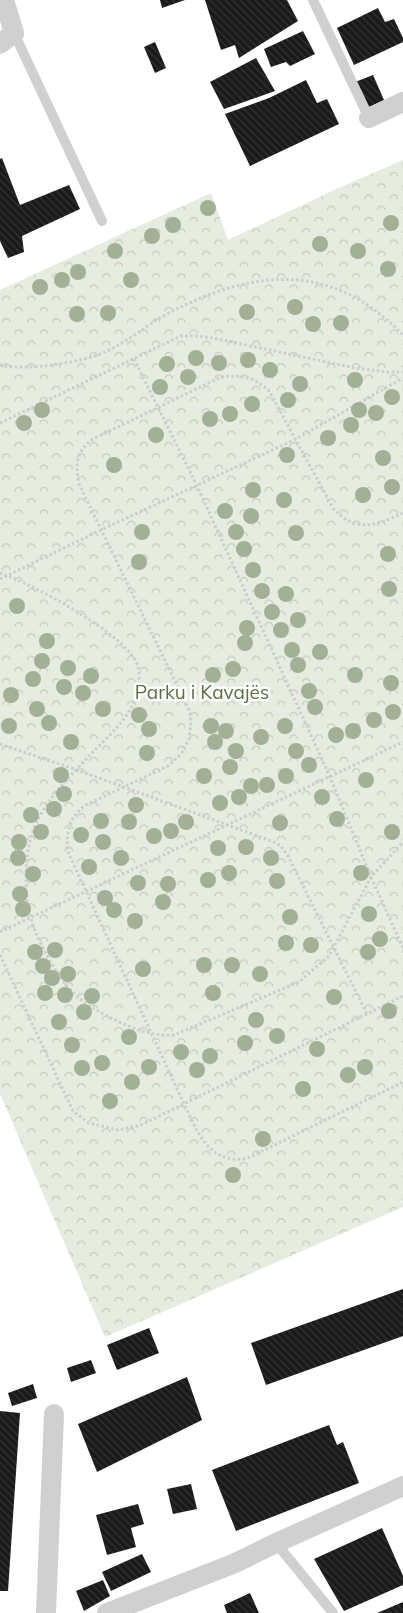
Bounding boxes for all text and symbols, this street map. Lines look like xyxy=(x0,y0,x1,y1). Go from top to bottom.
park label: Parku i Kavajës xyxy=(135,680,269,704)

